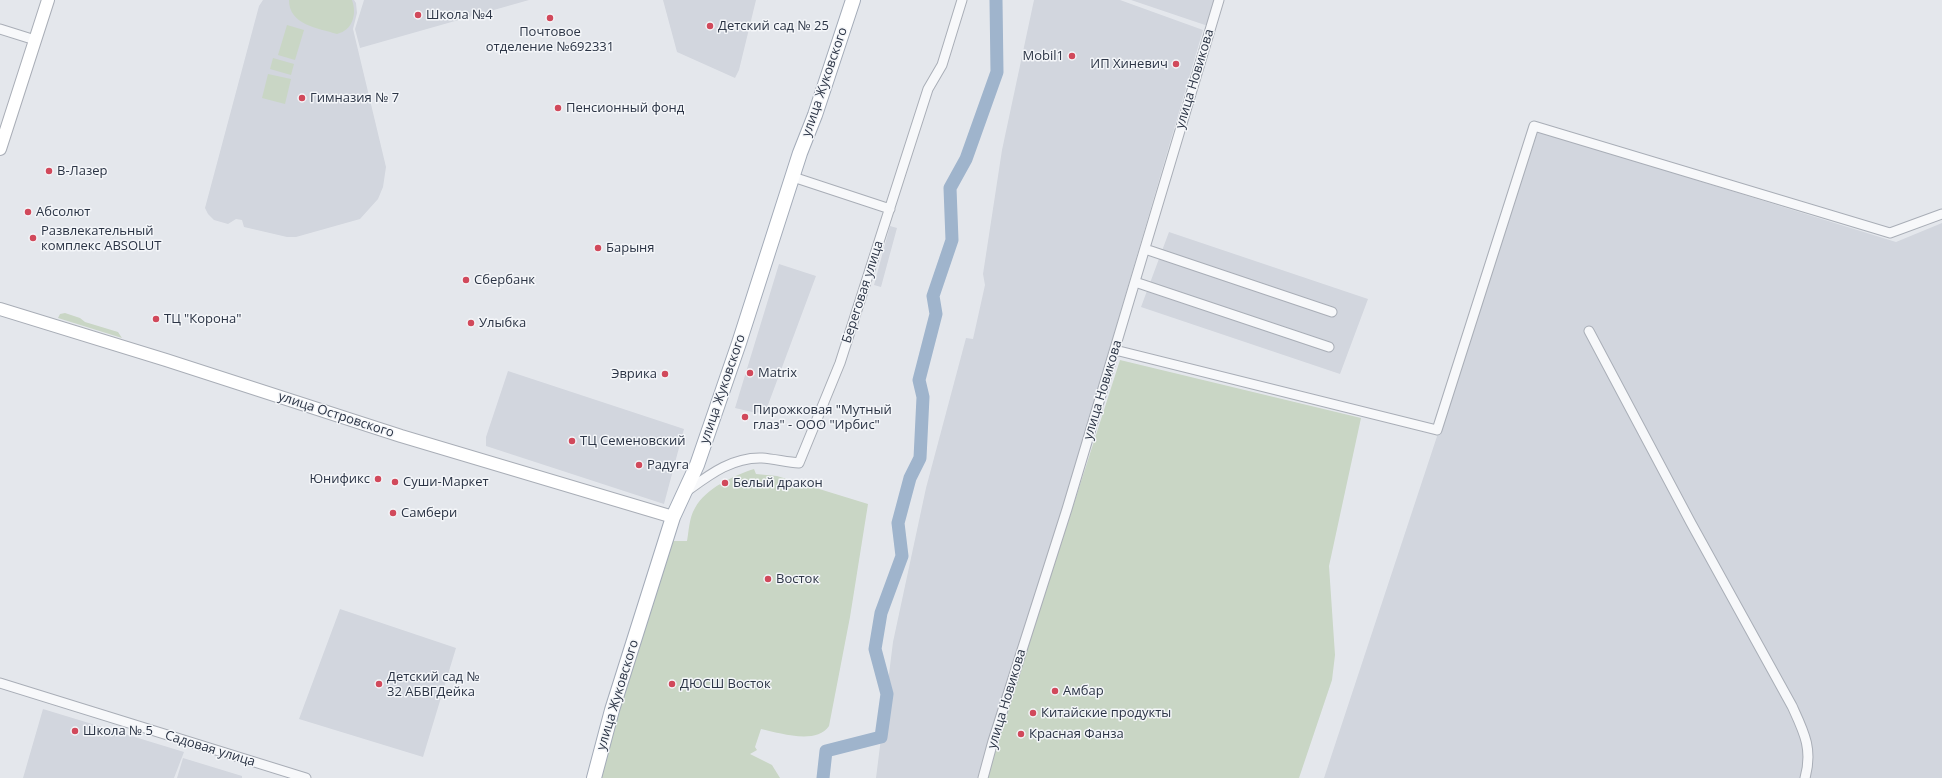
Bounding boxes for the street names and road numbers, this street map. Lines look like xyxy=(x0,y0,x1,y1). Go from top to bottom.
street label: улица Жуковского xyxy=(799,25,851,139)
street label: улица Новикова xyxy=(1172,27,1218,131)
street label: Береговая улица xyxy=(839,239,887,345)
street label: улица Жуковского xyxy=(697,332,749,446)
street label: улица Новикова xyxy=(1080,338,1126,442)
street label: улица Островского xyxy=(276,389,396,441)
street label: улица Жуковского xyxy=(594,638,642,752)
street label: улица Новикова xyxy=(984,647,1030,751)
street label: Садовая улица xyxy=(163,728,257,770)

